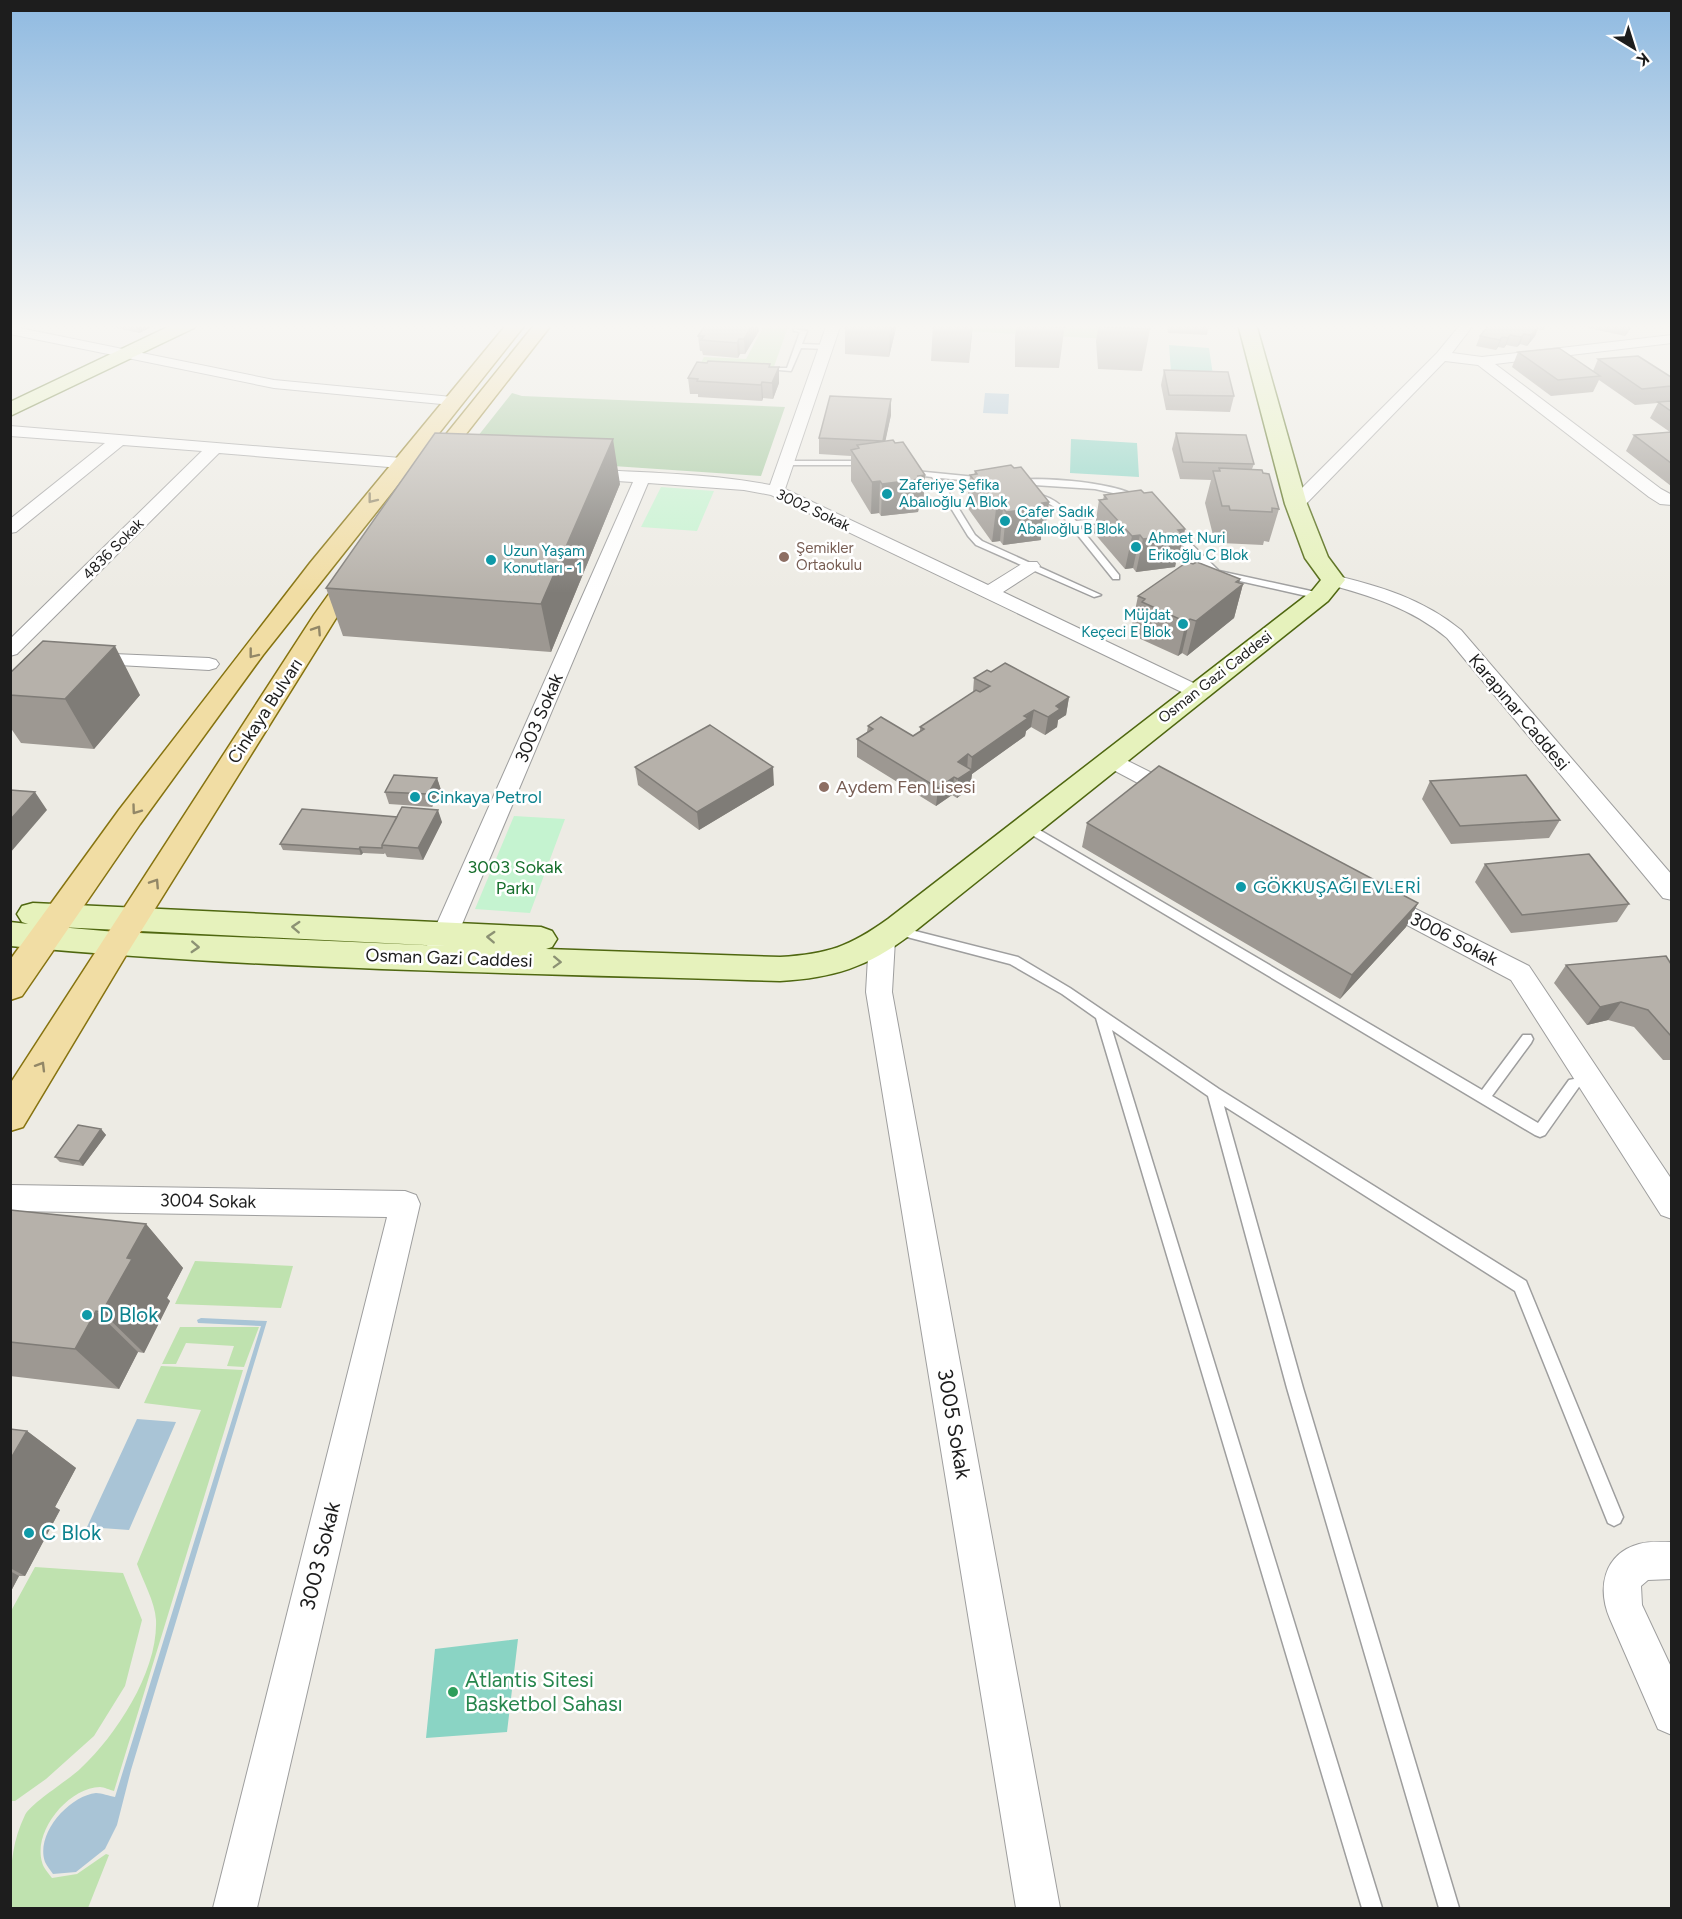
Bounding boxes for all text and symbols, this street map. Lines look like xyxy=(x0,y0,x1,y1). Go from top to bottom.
north arrow xyxy=(1604,18,1664,78)
text: K xyxy=(1633,49,1653,70)
place label: Zaferiye Şefika Abalıoğlu A Blok xyxy=(899,476,1008,511)
street label: 3002 Sokak xyxy=(773,485,853,535)
marker: Zaferiye Şefika Abalıoğlu A Blok xyxy=(880,487,894,501)
one-way arrow xyxy=(369,493,380,504)
place label: Cafer Sadık Abalıoğlu B Blok xyxy=(1017,503,1125,538)
street label: 4836 Sokak xyxy=(79,514,148,583)
marker: Cafer Sadık Abalıoğlu B Blok xyxy=(998,514,1012,528)
place label: Ahmet Nuri Erikoğlu C Blok xyxy=(1148,529,1249,564)
place label: Şemikler Ortaokulu xyxy=(796,539,862,574)
marker: Ahmet Nuri Erikoğlu C Blok xyxy=(1129,540,1143,554)
place label: Uzun Yaşam Konutları - 1 xyxy=(503,542,585,577)
marker: Şemikler Ortaokulu xyxy=(777,550,791,564)
marker: Uzun Yaşam Konutları - 1 xyxy=(484,553,498,567)
place label: Müjdat Keçeci E Blok xyxy=(1081,606,1172,641)
marker: Müjdat Keçeci E Blok xyxy=(1176,617,1190,631)
one-way arrow xyxy=(309,626,321,636)
street label: Osman Gazi Caddesi xyxy=(1155,627,1275,727)
one-way arrow xyxy=(249,647,260,658)
street label: Karapınar Caddesi xyxy=(1464,649,1574,775)
street label: Cinkaya Bulvarı xyxy=(223,654,307,768)
street label: 3003 Sokak xyxy=(510,670,568,766)
place label: Aydem Fen Lisesi xyxy=(836,776,976,798)
marker: Aydem Fen Lisesi xyxy=(817,780,831,794)
place label: Cinkaya Petrol xyxy=(427,786,542,808)
marker: Cinkaya Petrol xyxy=(408,790,422,804)
one-way arrow xyxy=(132,803,143,814)
park label: 3003 Sokak Parkı xyxy=(467,856,563,899)
place label: GÖKKUŞAĞI EVLERİ xyxy=(1253,876,1421,898)
one-way arrow xyxy=(148,879,159,890)
marker: GÖKKUŞAĞI EVLERİ xyxy=(1234,880,1248,894)
street label: 3006 Sokak xyxy=(1406,908,1502,971)
one-way arrow xyxy=(292,921,301,934)
one-way arrow xyxy=(486,930,495,943)
one-way arrow xyxy=(190,941,199,954)
street label: Osman Gazi Caddesi xyxy=(365,944,533,972)
one-way arrow xyxy=(553,956,562,968)
one-way arrow xyxy=(34,1062,46,1072)
street label: 3004 Sokak xyxy=(160,1189,257,1213)
place label: D Blok xyxy=(99,1302,159,1327)
marker: D Blok xyxy=(80,1308,94,1322)
street label: 3005 Sokak xyxy=(932,1367,977,1482)
street label: 3003 Sokak xyxy=(294,1498,345,1613)
place label: C Blok xyxy=(41,1520,102,1545)
marker: C Blok xyxy=(22,1526,36,1540)
place label: Atlantis Sitesi Basketbol Sahası xyxy=(465,1667,623,1716)
marker: Atlantis Sitesi Basketbol Sahası xyxy=(446,1685,460,1699)

